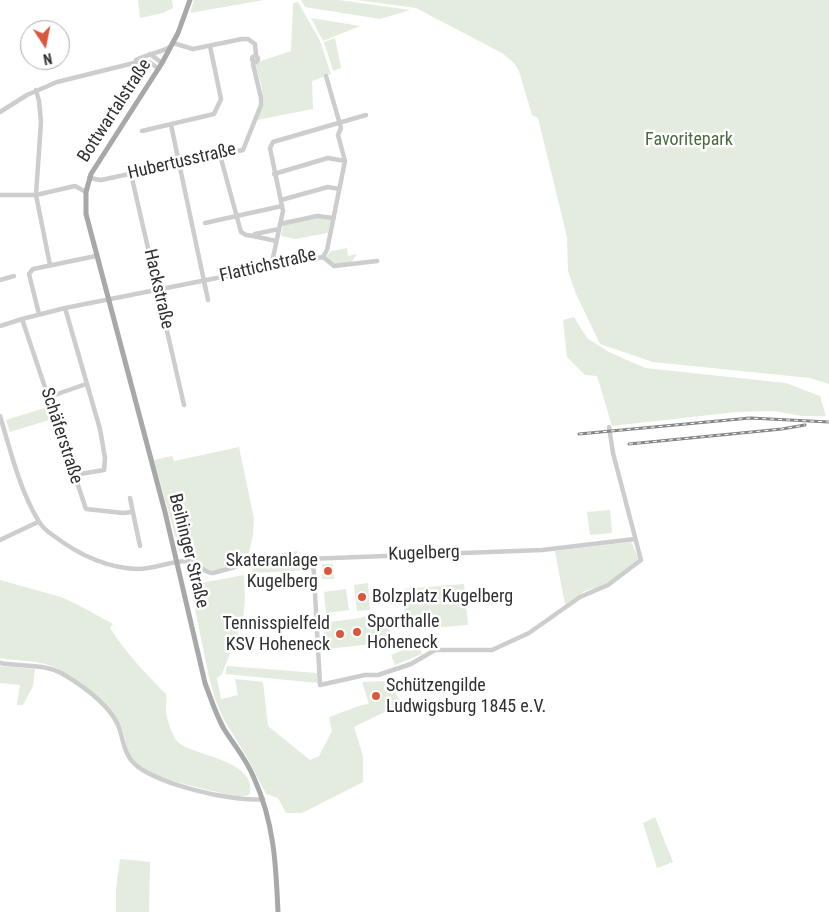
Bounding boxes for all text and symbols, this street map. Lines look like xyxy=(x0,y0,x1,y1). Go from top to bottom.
north arrow xyxy=(20,20,70,70)
text: N xyxy=(42,50,53,67)
street label: Bottwartalstraße xyxy=(74,55,156,167)
park label: Favoritepark xyxy=(645,129,733,151)
street label: Hubertusstraße xyxy=(126,139,238,185)
street label: Flattichstraße xyxy=(218,244,318,288)
street label: Hackstraße xyxy=(138,247,178,331)
street label: Schäferstraße xyxy=(35,385,87,487)
street label: Beihinger Straße xyxy=(163,492,213,610)
street label: Kugelberg xyxy=(388,542,460,566)
place label: Skateranlage Kugelberg xyxy=(226,550,318,592)
marker: Skateranlage Kugelberg xyxy=(322,565,334,577)
place label: Bolzplatz Kugelberg xyxy=(372,586,513,608)
marker: Bolzplatz Kugelberg xyxy=(356,591,368,603)
place label: Sporthalle Hoheneck xyxy=(367,611,440,654)
place label: Tennisspielfeld KSV Hoheneck xyxy=(223,613,330,656)
marker: Sporthalle Hoheneck xyxy=(351,626,363,638)
marker: Tennisspielfeld KSV Hoheneck xyxy=(334,628,346,640)
place label: Schützengilde Ludwigsburg 1845 e.V. xyxy=(386,675,546,718)
marker: Schützengilde Ludwigsburg 1845 e.V. xyxy=(370,690,382,702)

